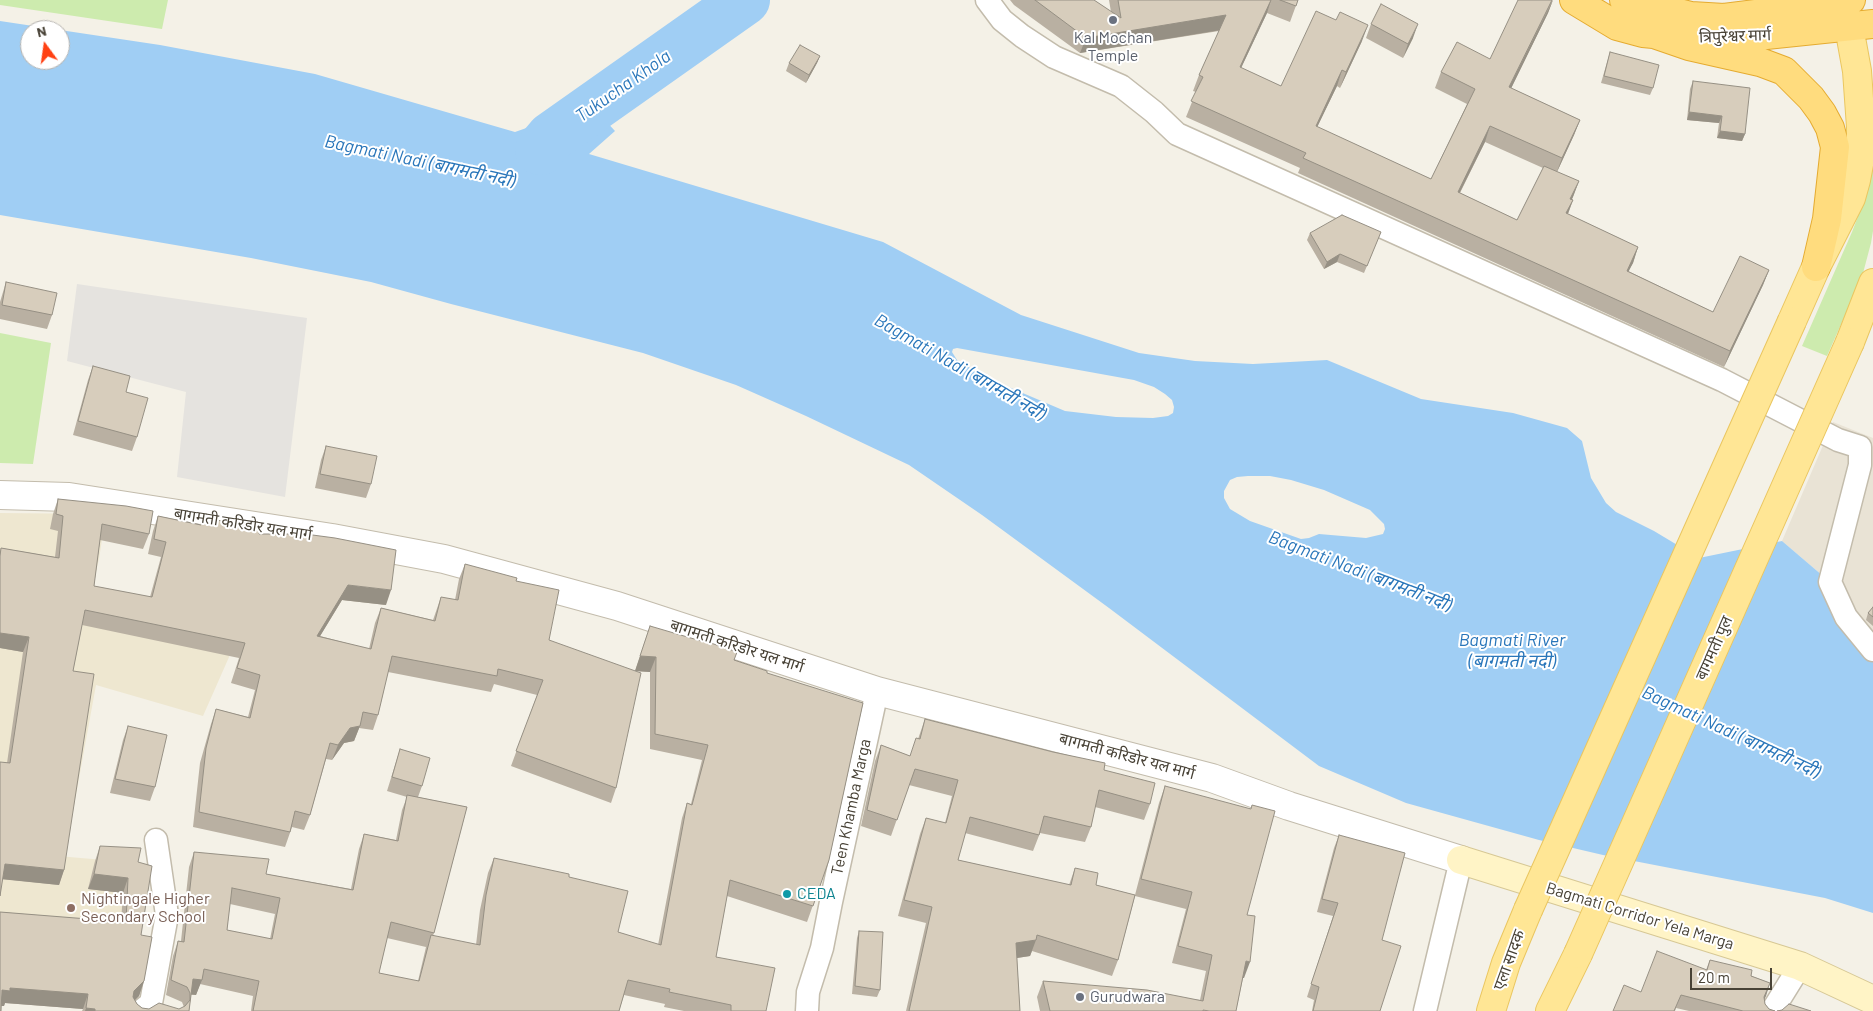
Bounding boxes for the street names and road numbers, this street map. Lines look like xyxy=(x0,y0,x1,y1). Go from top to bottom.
street label: त्रिपुरेश्वर मार्ग xyxy=(1699,25,1771,47)
street label: बागमती करिडोर यल मार्ग xyxy=(172,504,314,544)
street label: बागमती पुल xyxy=(1691,613,1737,683)
street label: बागमती करिडोर यल मार्ग xyxy=(668,615,806,677)
street label: बागमती करिडोर यल मार्ग xyxy=(1057,729,1197,783)
street label: Teen Khamba Marga xyxy=(827,737,875,877)
street label: Bagmati Corridor Yela Marga xyxy=(1544,878,1736,954)
street label: एला सादक xyxy=(1489,927,1529,993)

